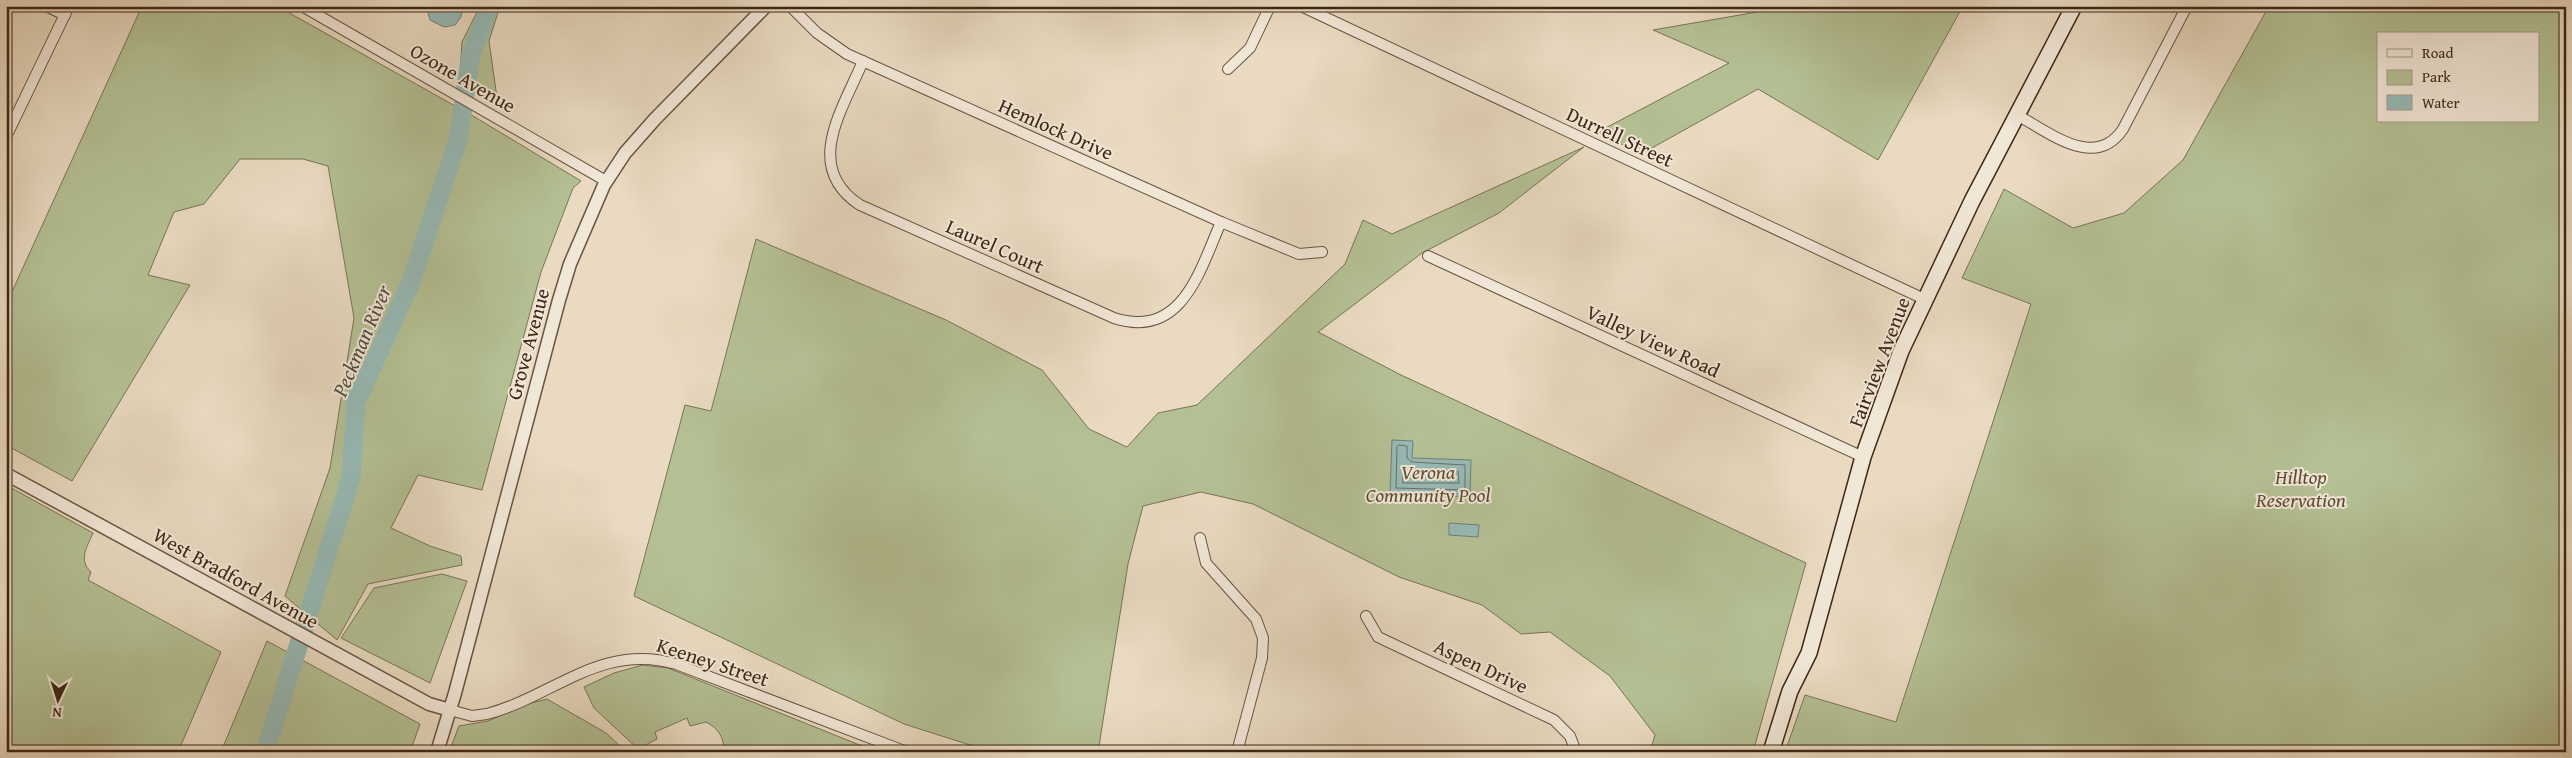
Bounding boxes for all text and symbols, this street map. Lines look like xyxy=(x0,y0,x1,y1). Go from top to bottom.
legend xyxy=(2377,32,2540,122)
street label: Ozone Avenue xyxy=(405,36,521,120)
text: Road xyxy=(2422,42,2453,63)
text: Park xyxy=(2422,66,2451,87)
street label: Hemlock Drive xyxy=(994,90,1118,167)
text: Water xyxy=(2422,92,2460,113)
street label: Durrell Street xyxy=(1562,99,1678,174)
street label: Laurel Court xyxy=(942,211,1049,280)
water label: Peckman River xyxy=(324,279,399,402)
street label: Grove Avenue xyxy=(499,285,556,403)
street label: Fairview Avenue xyxy=(1840,293,1917,431)
street label: Valley View Road xyxy=(1581,297,1725,384)
park label: Verona Community Pool xyxy=(1366,457,1490,509)
park label: Hilltop Reservation xyxy=(2255,462,2346,514)
street label: West Bradford Avenue xyxy=(148,520,324,635)
street label: Keeney Street xyxy=(653,630,773,693)
street label: Aspen Drive xyxy=(1429,631,1533,700)
north arrow xyxy=(32,676,82,726)
text: N xyxy=(51,703,62,723)

